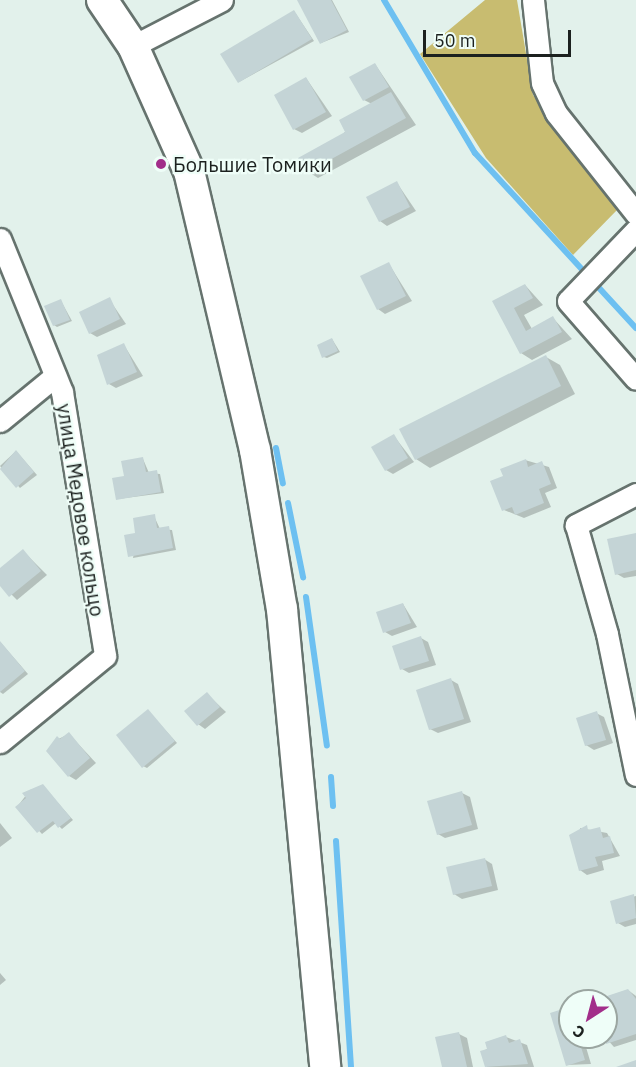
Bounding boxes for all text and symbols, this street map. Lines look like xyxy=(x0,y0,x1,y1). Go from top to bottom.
scale bar xyxy=(426,18,574,56)
text: 50 m xyxy=(434,29,476,52)
place label: Большие Томики xyxy=(173,152,332,176)
marker: Большие Томики xyxy=(154,157,168,171)
street label: улица Медовое кольцо xyxy=(52,402,110,618)
north arrow xyxy=(558,989,618,1049)
text: С xyxy=(569,1021,589,1043)

